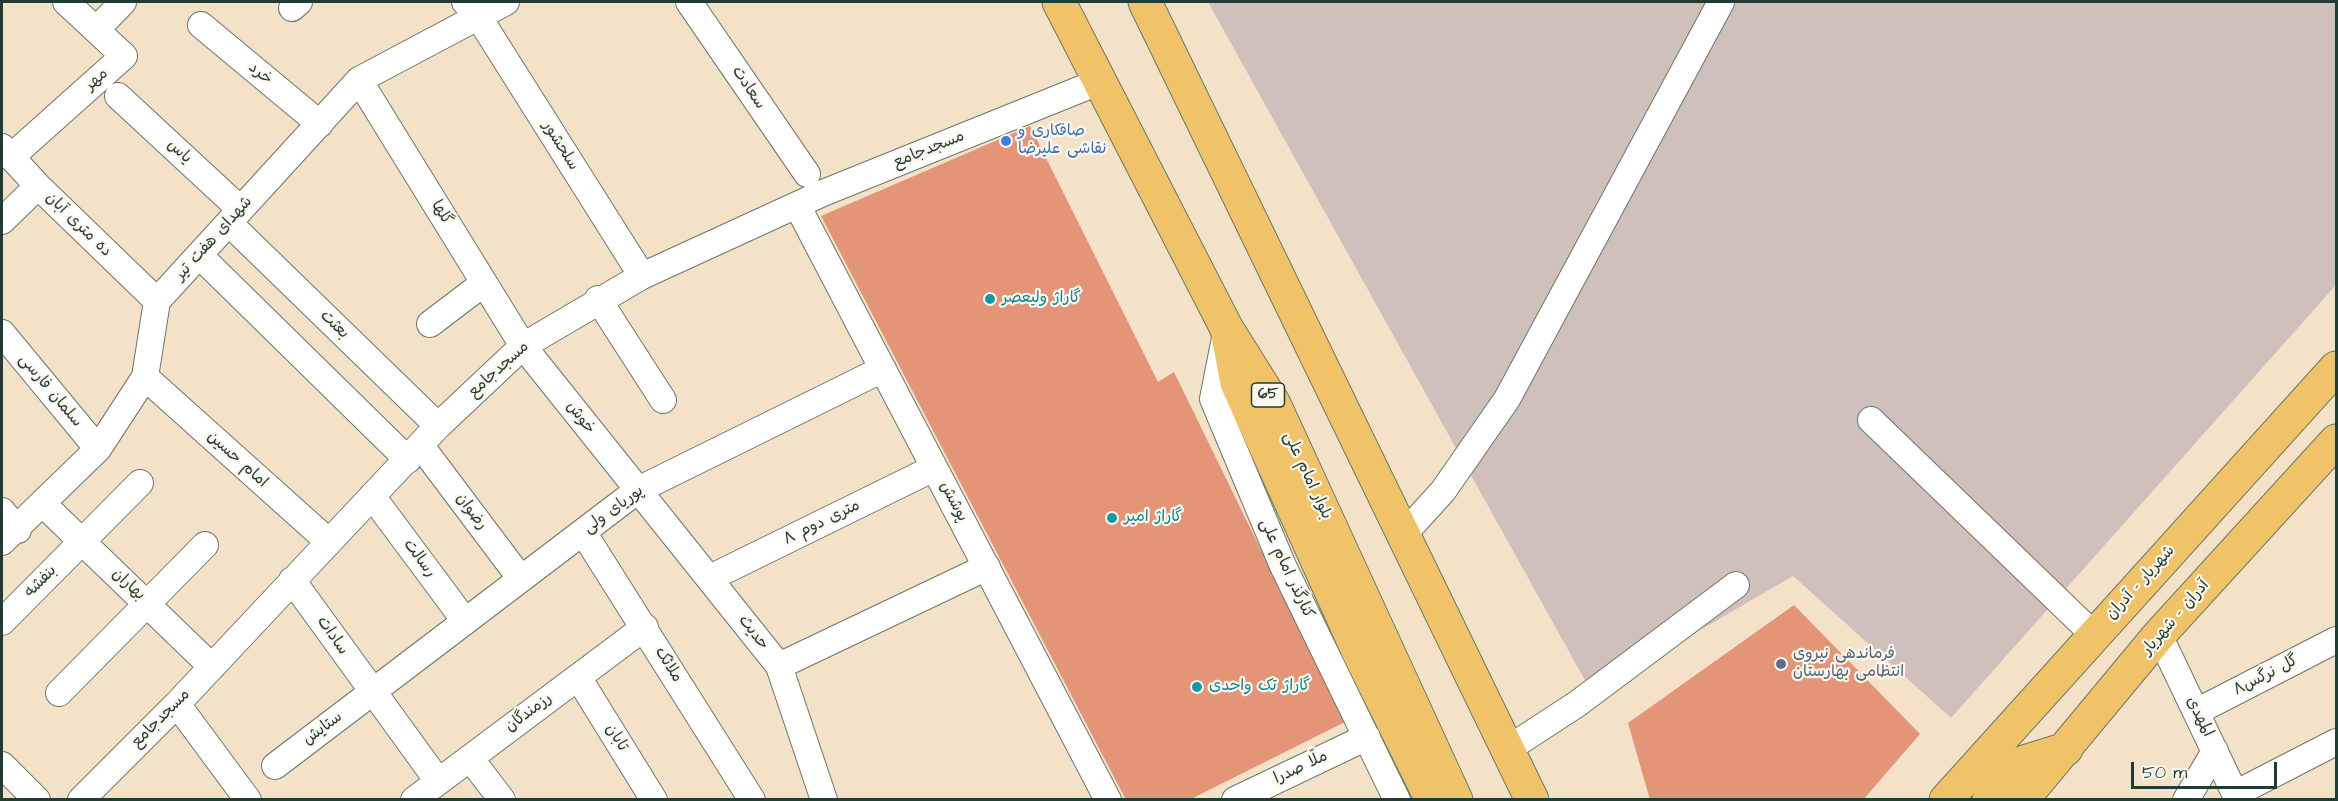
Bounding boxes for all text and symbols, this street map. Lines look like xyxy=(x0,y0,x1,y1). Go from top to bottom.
street label: خرد xyxy=(244,58,276,90)
street label: سعادت xyxy=(727,63,769,113)
street label: مهر xyxy=(82,65,112,95)
street label: سلحشور xyxy=(537,118,583,174)
place label: صافکاری و نقاشی عليرضا xyxy=(1018,122,1106,160)
street label: مسجدجامع xyxy=(890,127,968,173)
marker: صافکاری و نقاشی عليرضا xyxy=(999,134,1013,148)
street label: یاس xyxy=(163,136,195,168)
street label: ده متری آبان xyxy=(41,189,115,261)
street label: شهدای هفت تیر xyxy=(171,193,257,285)
street label: گلها xyxy=(426,197,456,229)
place label: گاراژ ولیعصر xyxy=(1002,289,1081,309)
marker: گاراژ ولیعصر xyxy=(983,292,997,306)
street label: بعثت xyxy=(315,307,353,343)
street label: مسجدجامع xyxy=(465,338,533,402)
street label: سلمان فارسی xyxy=(14,351,86,431)
road number: 65 xyxy=(1252,383,1284,407)
street label: خوش xyxy=(561,398,599,438)
street label: امام حسین xyxy=(203,428,271,492)
street label: بلوار امام علی xyxy=(1278,429,1336,523)
street label: پوشش xyxy=(935,479,971,525)
street label: پوریای ولی xyxy=(580,482,648,538)
street label: رضوان xyxy=(451,490,491,534)
street label: ۸ متری دوم xyxy=(781,496,863,550)
place label: گاراژ امیر xyxy=(1124,508,1182,528)
marker: گاراژ امیر xyxy=(1105,511,1119,525)
street label: کنارگذر امام علی xyxy=(1255,516,1317,622)
street label: رسالت xyxy=(398,536,440,582)
street label: شهریار - آدران xyxy=(2103,542,2179,624)
street label: بنفشه xyxy=(21,562,61,602)
street label: بهاران xyxy=(107,565,149,605)
street label: آدران - شهریار xyxy=(2138,576,2214,660)
street label: حدیث xyxy=(733,612,773,654)
street label: سادات xyxy=(312,613,352,659)
street label: ملائک xyxy=(650,644,686,686)
place label: فرماندهی نیروی انتظامی بهارستان xyxy=(1793,645,1904,683)
street label: گل نرگس۸ xyxy=(2230,651,2302,701)
marker: فرماندهی نیروی انتظامی بهارستان xyxy=(1774,657,1788,671)
place label: گاراژ تک واحدی xyxy=(1209,677,1310,697)
marker: گاراژ تک واحدی xyxy=(1190,680,1204,694)
street label: مسجدجامع xyxy=(128,686,194,752)
street label: رزمندگان xyxy=(502,689,556,737)
street label: المهدی xyxy=(2181,694,2217,740)
street label: ستایش xyxy=(299,708,347,750)
street label: تابان xyxy=(600,721,632,755)
street label: ملّا صدرا xyxy=(1271,747,1331,789)
scale bar xyxy=(2134,750,2280,788)
text: 50 m xyxy=(2142,760,2187,785)

